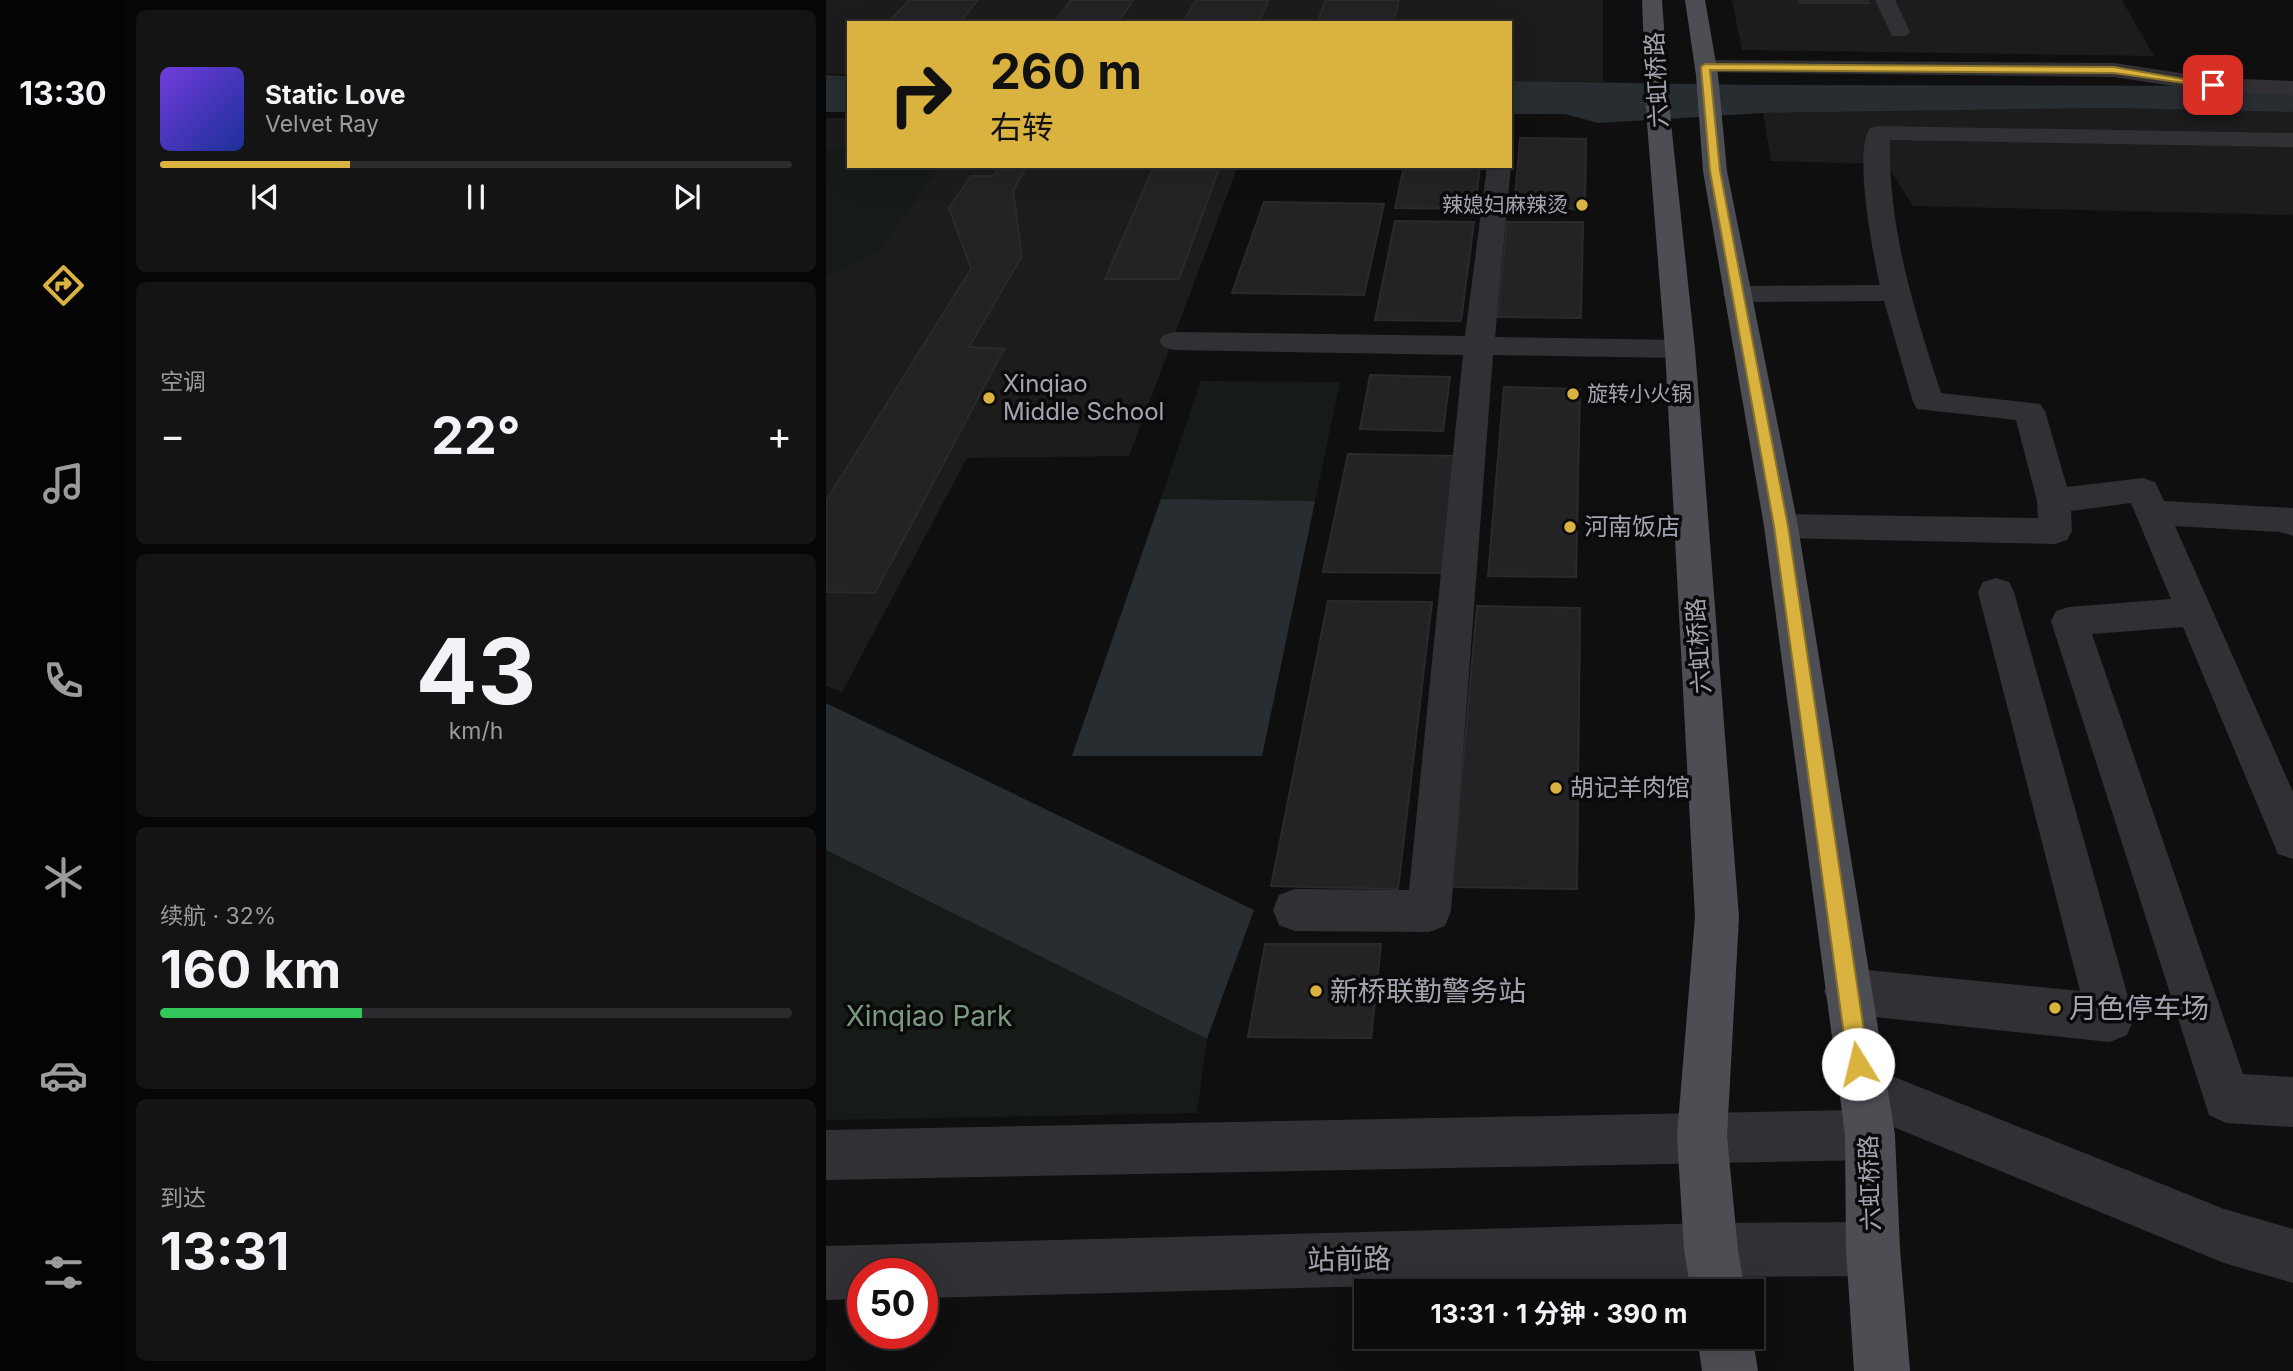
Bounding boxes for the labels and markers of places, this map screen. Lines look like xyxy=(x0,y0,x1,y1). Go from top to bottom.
pin xyxy=(2183,55,2243,115)
place label: 辣媳妇麻辣烫 xyxy=(1442,192,1568,217)
marker: 辣媳妇麻辣烫 xyxy=(1574,197,1590,213)
place label: Xinqiao Middle School xyxy=(1003,369,1164,426)
place label: 旋转小火锅 xyxy=(1587,381,1692,406)
marker: 旋转小火锅 xyxy=(1565,386,1581,402)
marker: Xinqiao Middle School xyxy=(981,390,997,406)
place label: 河南饭店 xyxy=(1584,512,1680,541)
marker: 河南饭店 xyxy=(1562,519,1578,535)
place label: 胡记羊肉馆 xyxy=(1570,773,1690,802)
marker: 胡记羊肉馆 xyxy=(1548,780,1564,796)
place label: 新桥联勤警务站 xyxy=(1330,974,1526,1008)
marker: 新桥联勤警务站 xyxy=(1308,983,1324,999)
place label: 月色停车场 xyxy=(2069,991,2209,1025)
marker: 月色停车场 xyxy=(2047,1000,2063,1016)

